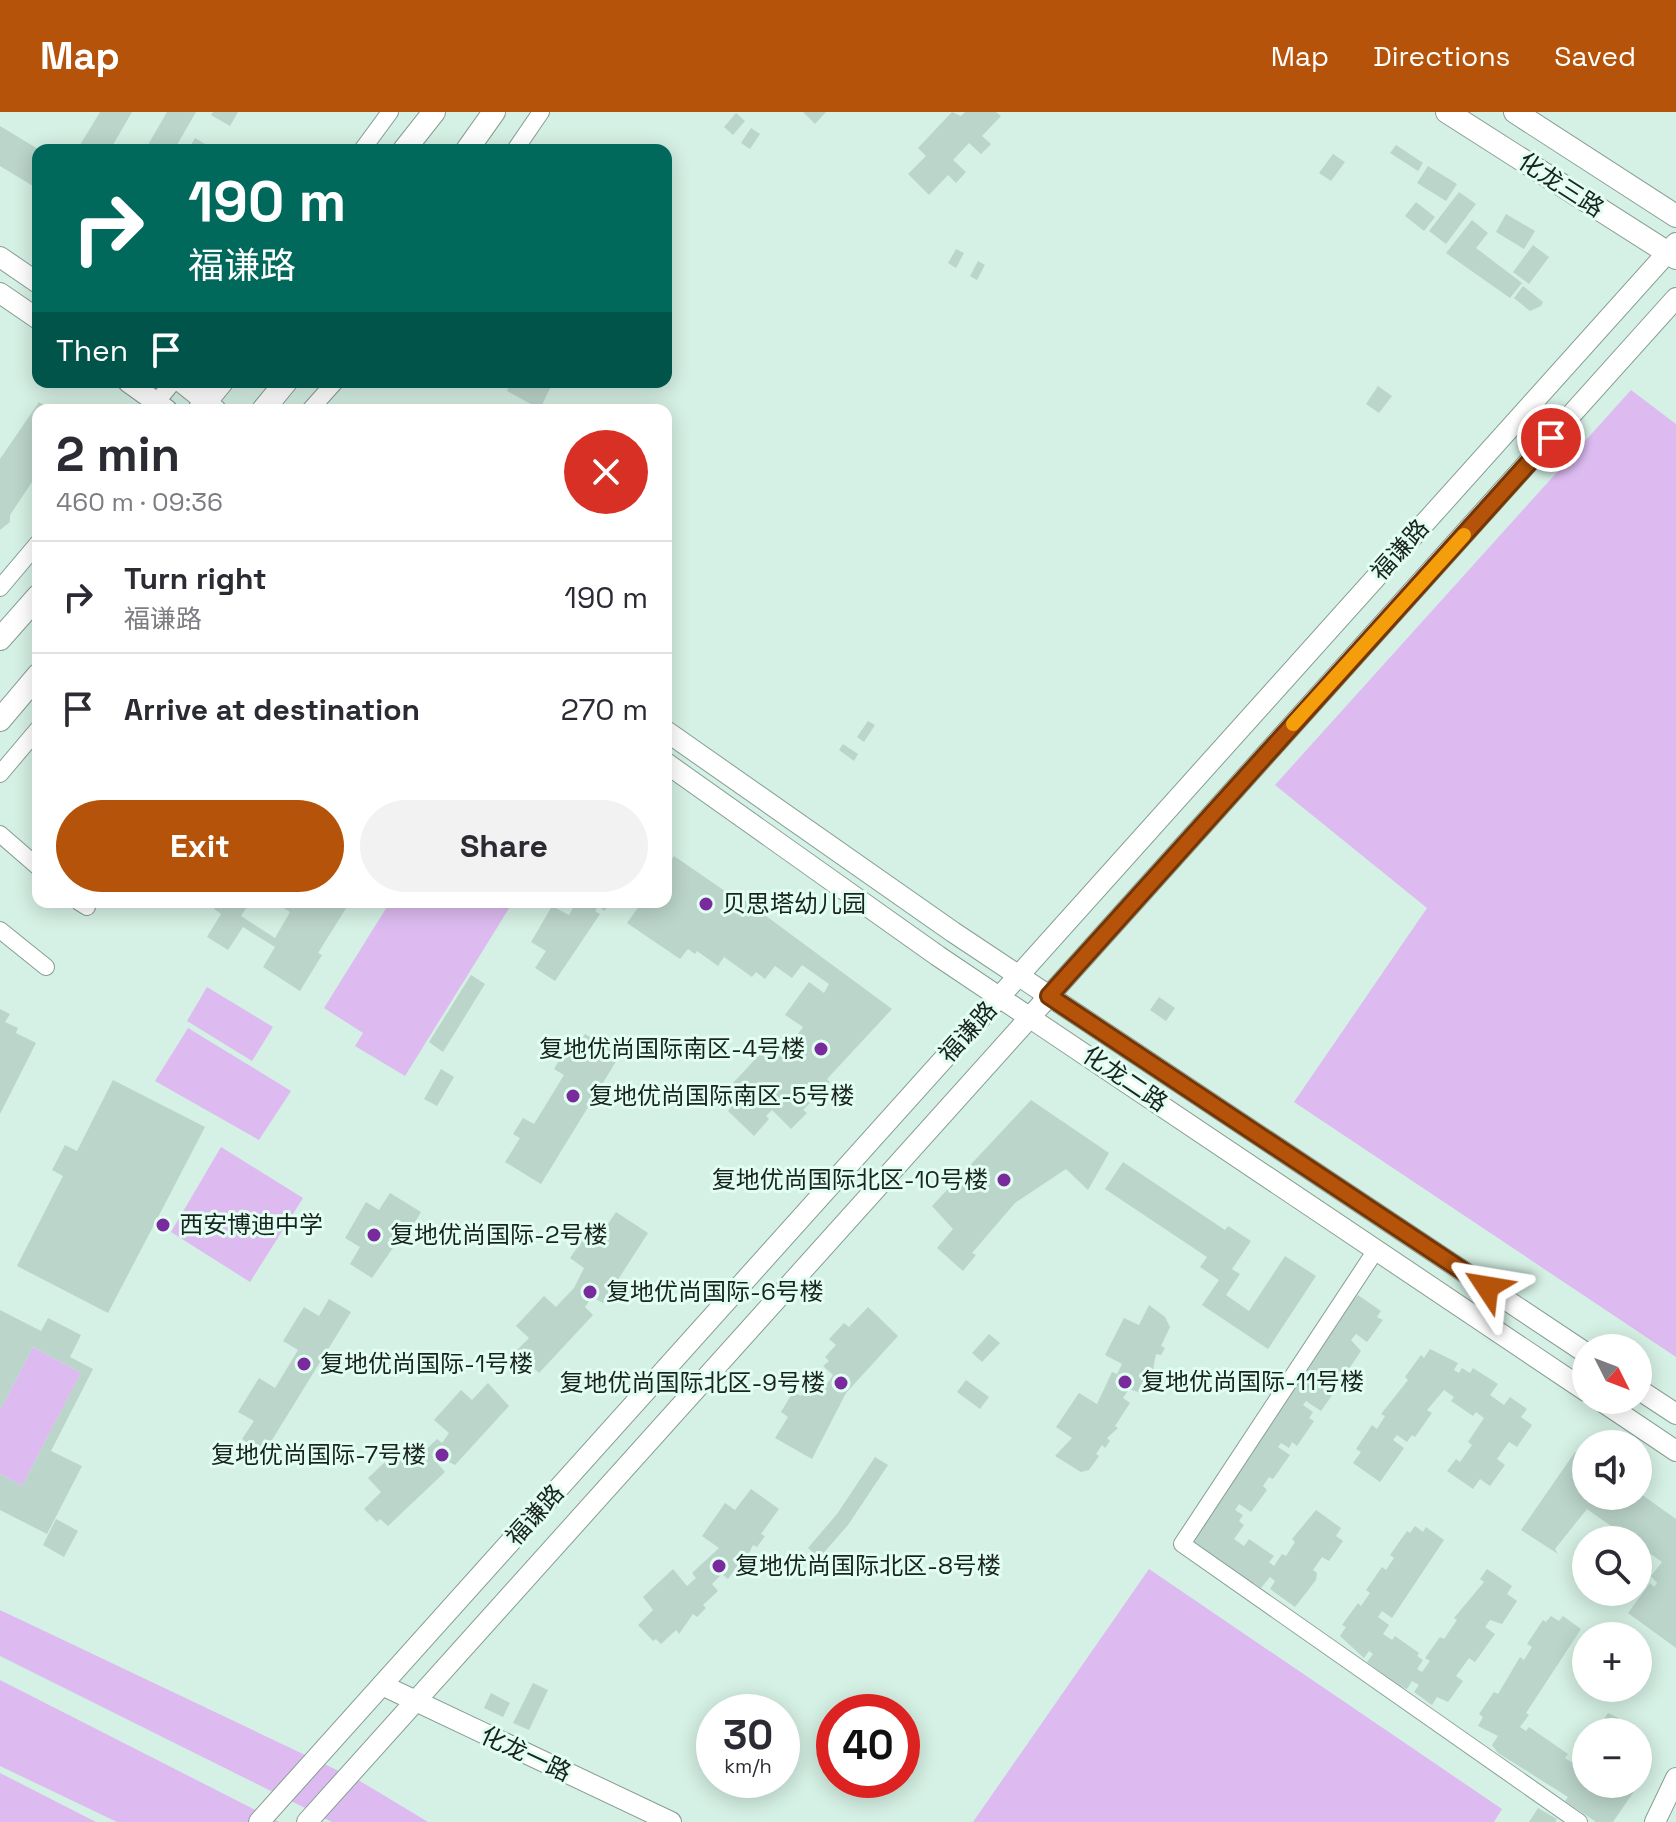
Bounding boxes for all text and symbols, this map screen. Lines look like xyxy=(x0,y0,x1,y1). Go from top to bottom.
text: Map xyxy=(40,32,120,80)
text: Map xyxy=(1271,38,1329,74)
text: Directions xyxy=(1373,38,1510,74)
text: Saved xyxy=(1554,38,1636,74)
street label: 化龙三路 xyxy=(1513,145,1610,224)
text: 190 m xyxy=(188,166,346,237)
icon: right xyxy=(56,176,160,280)
text: 福谦路 xyxy=(188,243,296,289)
icon: arrive xyxy=(144,328,188,372)
text: Then xyxy=(56,331,128,370)
pin xyxy=(1517,404,1585,472)
icon: arrive xyxy=(1529,416,1573,460)
text: 2 min xyxy=(56,424,180,485)
button: close xyxy=(564,430,648,514)
text: 460 m · 09:36 xyxy=(56,485,223,519)
street label: 福谦路 xyxy=(1364,513,1435,587)
text: Turn right xyxy=(124,559,267,598)
icon: right xyxy=(56,575,100,619)
text: 190 m xyxy=(564,578,648,617)
text: 福谦路 xyxy=(124,602,202,636)
icon: arrive xyxy=(56,687,100,731)
text: Arrive at destination xyxy=(124,690,420,729)
text: 270 m xyxy=(561,690,648,729)
button: Exit xyxy=(56,800,344,892)
button: Share xyxy=(360,800,648,892)
place label: 贝思塔幼儿园 xyxy=(722,888,866,919)
marker: 贝思塔幼儿园 xyxy=(697,895,715,913)
street label: 福谦路 xyxy=(932,995,1003,1069)
place label: 复地优尚国际南区-4号楼 xyxy=(539,1033,805,1064)
street label: 化龙二路 xyxy=(1077,1039,1174,1118)
marker: 复地优尚国际南区-4号楼 xyxy=(812,1040,830,1058)
place label: 复地优尚国际南区-5号楼 xyxy=(589,1080,854,1111)
marker: 复地优尚国际南区-5号楼 xyxy=(564,1087,582,1105)
place label: 复地优尚国际北区-10号楼 xyxy=(712,1164,988,1195)
marker: 复地优尚国际北区-10号楼 xyxy=(995,1171,1013,1189)
place label: 西安博迪中学 xyxy=(179,1209,323,1240)
marker: 西安博迪中学 xyxy=(154,1216,172,1234)
place label: 复地优尚国际-2号楼 xyxy=(390,1219,607,1250)
marker: 复地优尚国际-2号楼 xyxy=(365,1226,383,1244)
position arrow xyxy=(1445,1245,1529,1329)
place label: 复地优尚国际-6号楼 xyxy=(606,1276,824,1307)
marker: 复地优尚国际-6号楼 xyxy=(581,1283,599,1301)
north arrow xyxy=(1572,1334,1652,1414)
map controls xyxy=(1572,1334,1652,1798)
place label: 复地优尚国际-1号楼 xyxy=(320,1348,533,1379)
marker: 复地优尚国际-1号楼 xyxy=(295,1355,313,1373)
place label: 复地优尚国际-11号楼 xyxy=(1141,1366,1364,1397)
place label: 复地优尚国际北区-9号楼 xyxy=(559,1367,825,1398)
marker: 复地优尚国际-11号楼 xyxy=(1116,1373,1134,1391)
marker: 复地优尚国际北区-9号楼 xyxy=(832,1374,850,1392)
button: sound xyxy=(1572,1430,1652,1510)
place label: 复地优尚国际-7号楼 xyxy=(211,1439,426,1470)
marker: 复地优尚国际-7号楼 xyxy=(433,1446,451,1464)
street label: 福谦路 xyxy=(499,1478,570,1552)
button: search xyxy=(1572,1526,1652,1606)
place label: 复地优尚国际北区-8号楼 xyxy=(735,1550,1001,1581)
marker: 复地优尚国际北区-8号楼 xyxy=(710,1557,728,1575)
button: + xyxy=(1572,1622,1652,1702)
speed limit sign: 40 xyxy=(816,1694,920,1798)
text: 30 xyxy=(723,1710,773,1761)
button: − xyxy=(1572,1718,1652,1798)
street label: 化龙一路 xyxy=(476,1719,576,1788)
text: km/h xyxy=(724,1753,772,1779)

